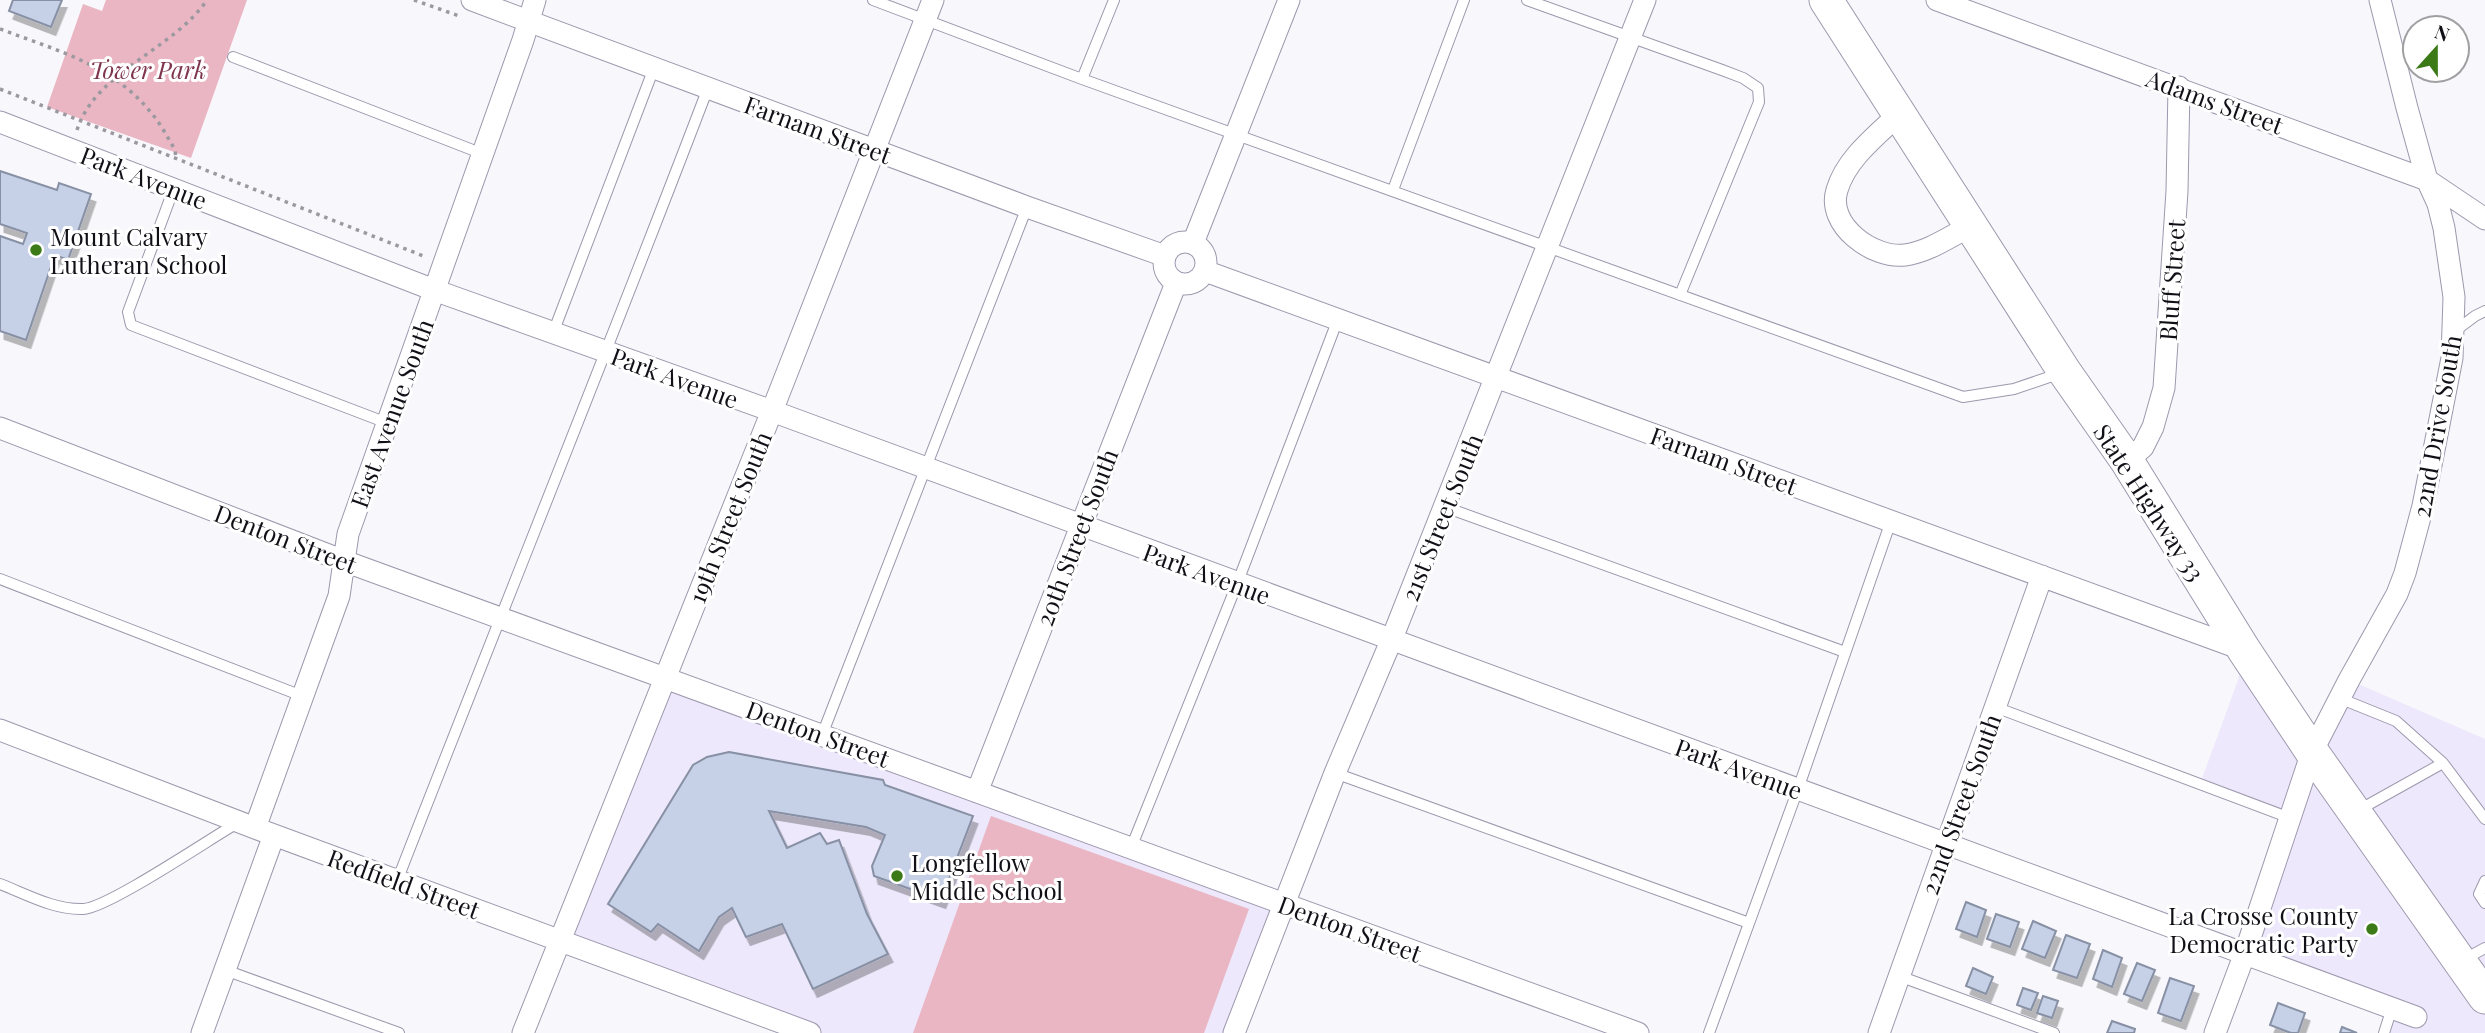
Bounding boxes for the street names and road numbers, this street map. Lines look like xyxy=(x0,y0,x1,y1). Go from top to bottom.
street label: Adams Street xyxy=(2141,61,2288,141)
street label: Farnam Street xyxy=(740,88,896,171)
street label: Park Avenue xyxy=(76,138,212,216)
street label: Bluff Street xyxy=(2151,218,2191,342)
street label: East Avenue South xyxy=(342,314,440,512)
street label: 22nd Drive South xyxy=(2404,332,2468,520)
street label: Park Avenue xyxy=(607,339,743,415)
street label: State Highway 33 xyxy=(2087,417,2213,587)
street label: Farnam Street xyxy=(1646,419,1802,502)
street label: 19th Street South xyxy=(680,426,778,608)
street label: 21st Street South xyxy=(1393,429,1489,605)
street label: 20th Street South xyxy=(1028,444,1124,630)
street label: Denton Street xyxy=(210,496,362,580)
street label: Park Avenue xyxy=(1139,535,1275,611)
street label: Denton Street xyxy=(742,692,895,774)
street label: 22nd Street South xyxy=(1912,709,2008,899)
street label: Park Avenue xyxy=(1671,730,1807,806)
street label: Redfield Street xyxy=(324,841,485,926)
street label: Denton Street xyxy=(1274,887,1427,969)

